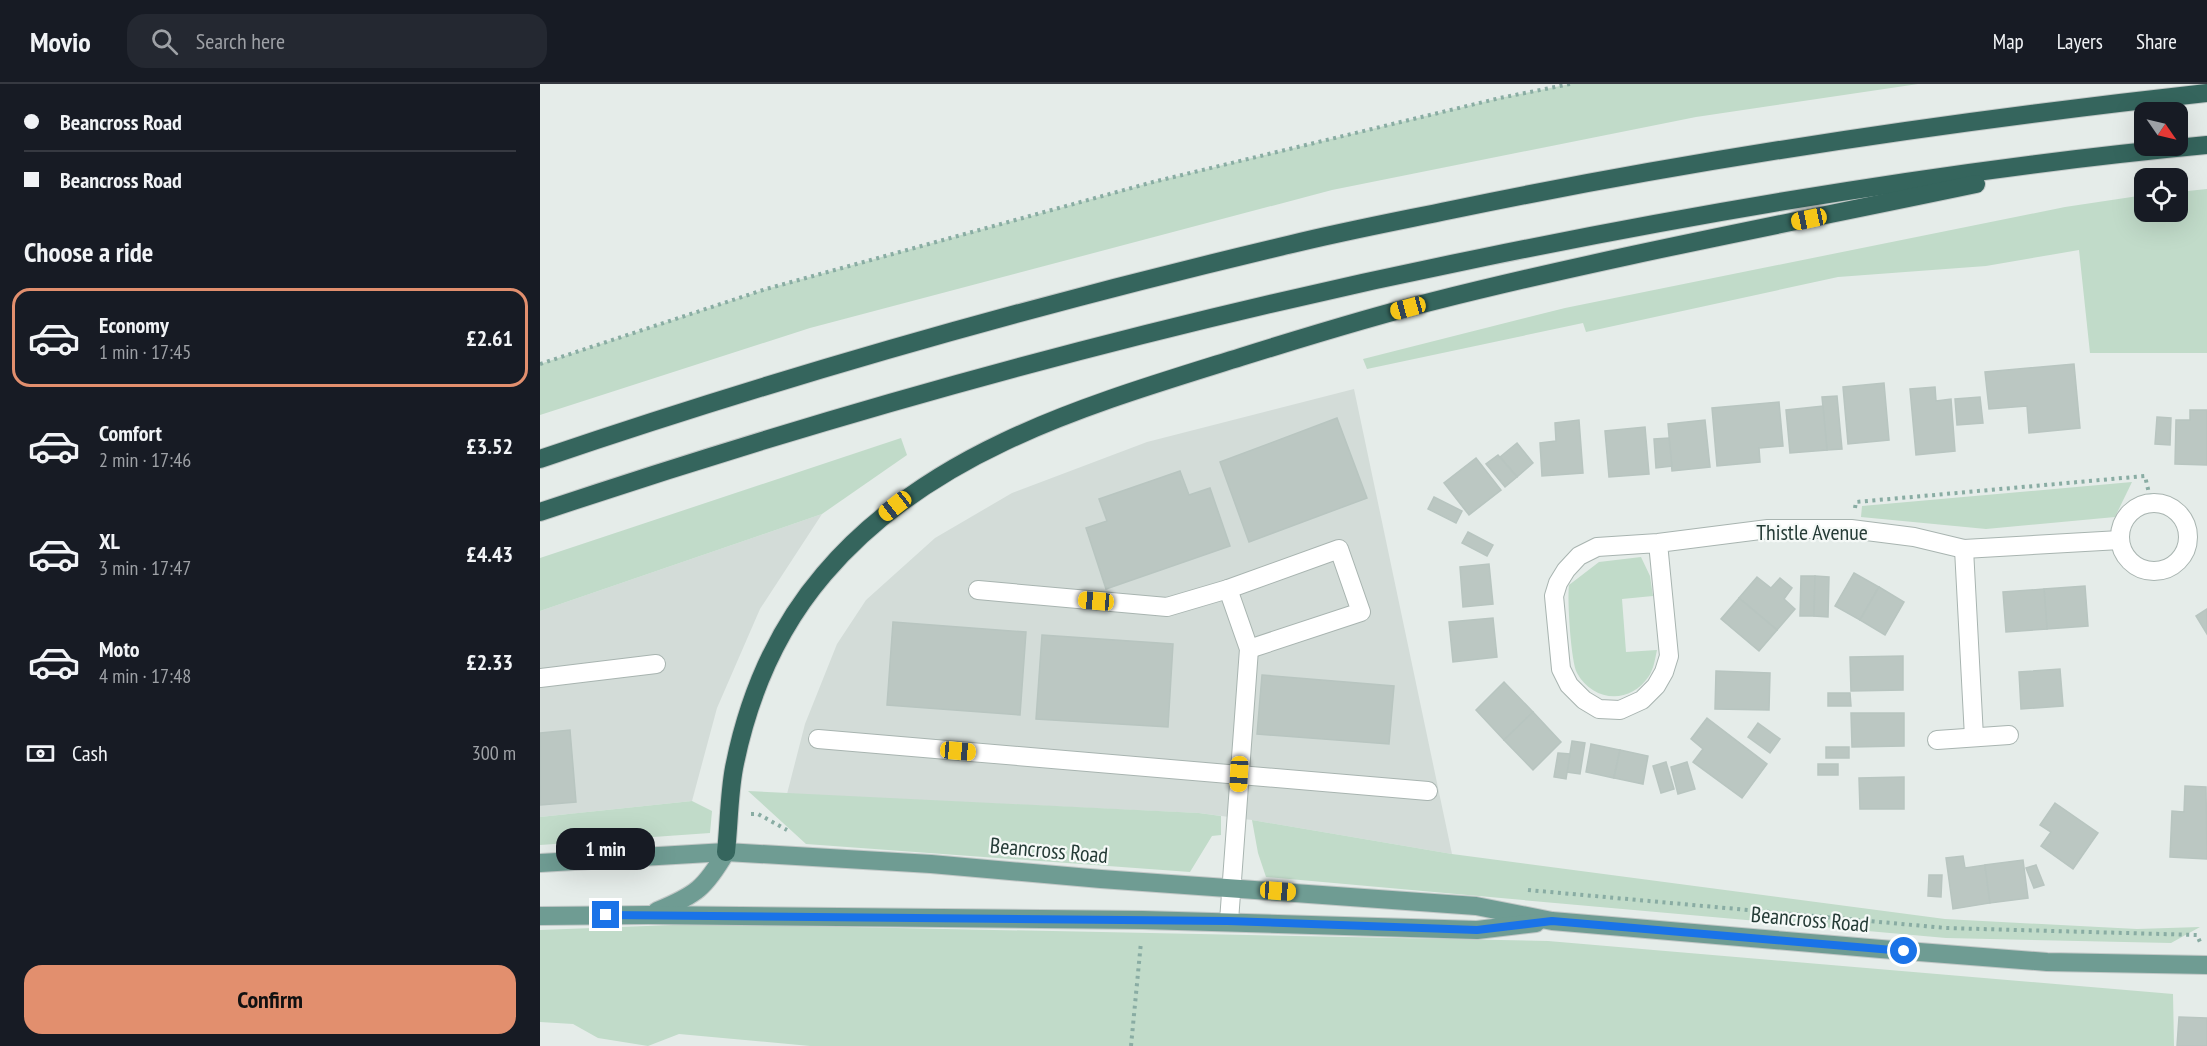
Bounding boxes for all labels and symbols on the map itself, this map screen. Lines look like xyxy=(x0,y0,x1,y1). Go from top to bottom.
north arrow xyxy=(2134,102,2188,156)
car xyxy=(1790,206,1828,232)
car xyxy=(1388,295,1428,321)
car xyxy=(875,488,915,524)
street label: Thistle Avenue xyxy=(1756,518,1868,546)
car xyxy=(1077,590,1115,612)
car xyxy=(939,740,977,762)
car xyxy=(1229,756,1249,792)
callout: 1 min xyxy=(556,828,656,870)
street label: Beancross Road xyxy=(989,831,1109,869)
car xyxy=(1259,881,1297,901)
street label: Beancross Road xyxy=(1750,900,1870,938)
route end xyxy=(592,901,619,928)
route start xyxy=(1890,937,1917,964)

